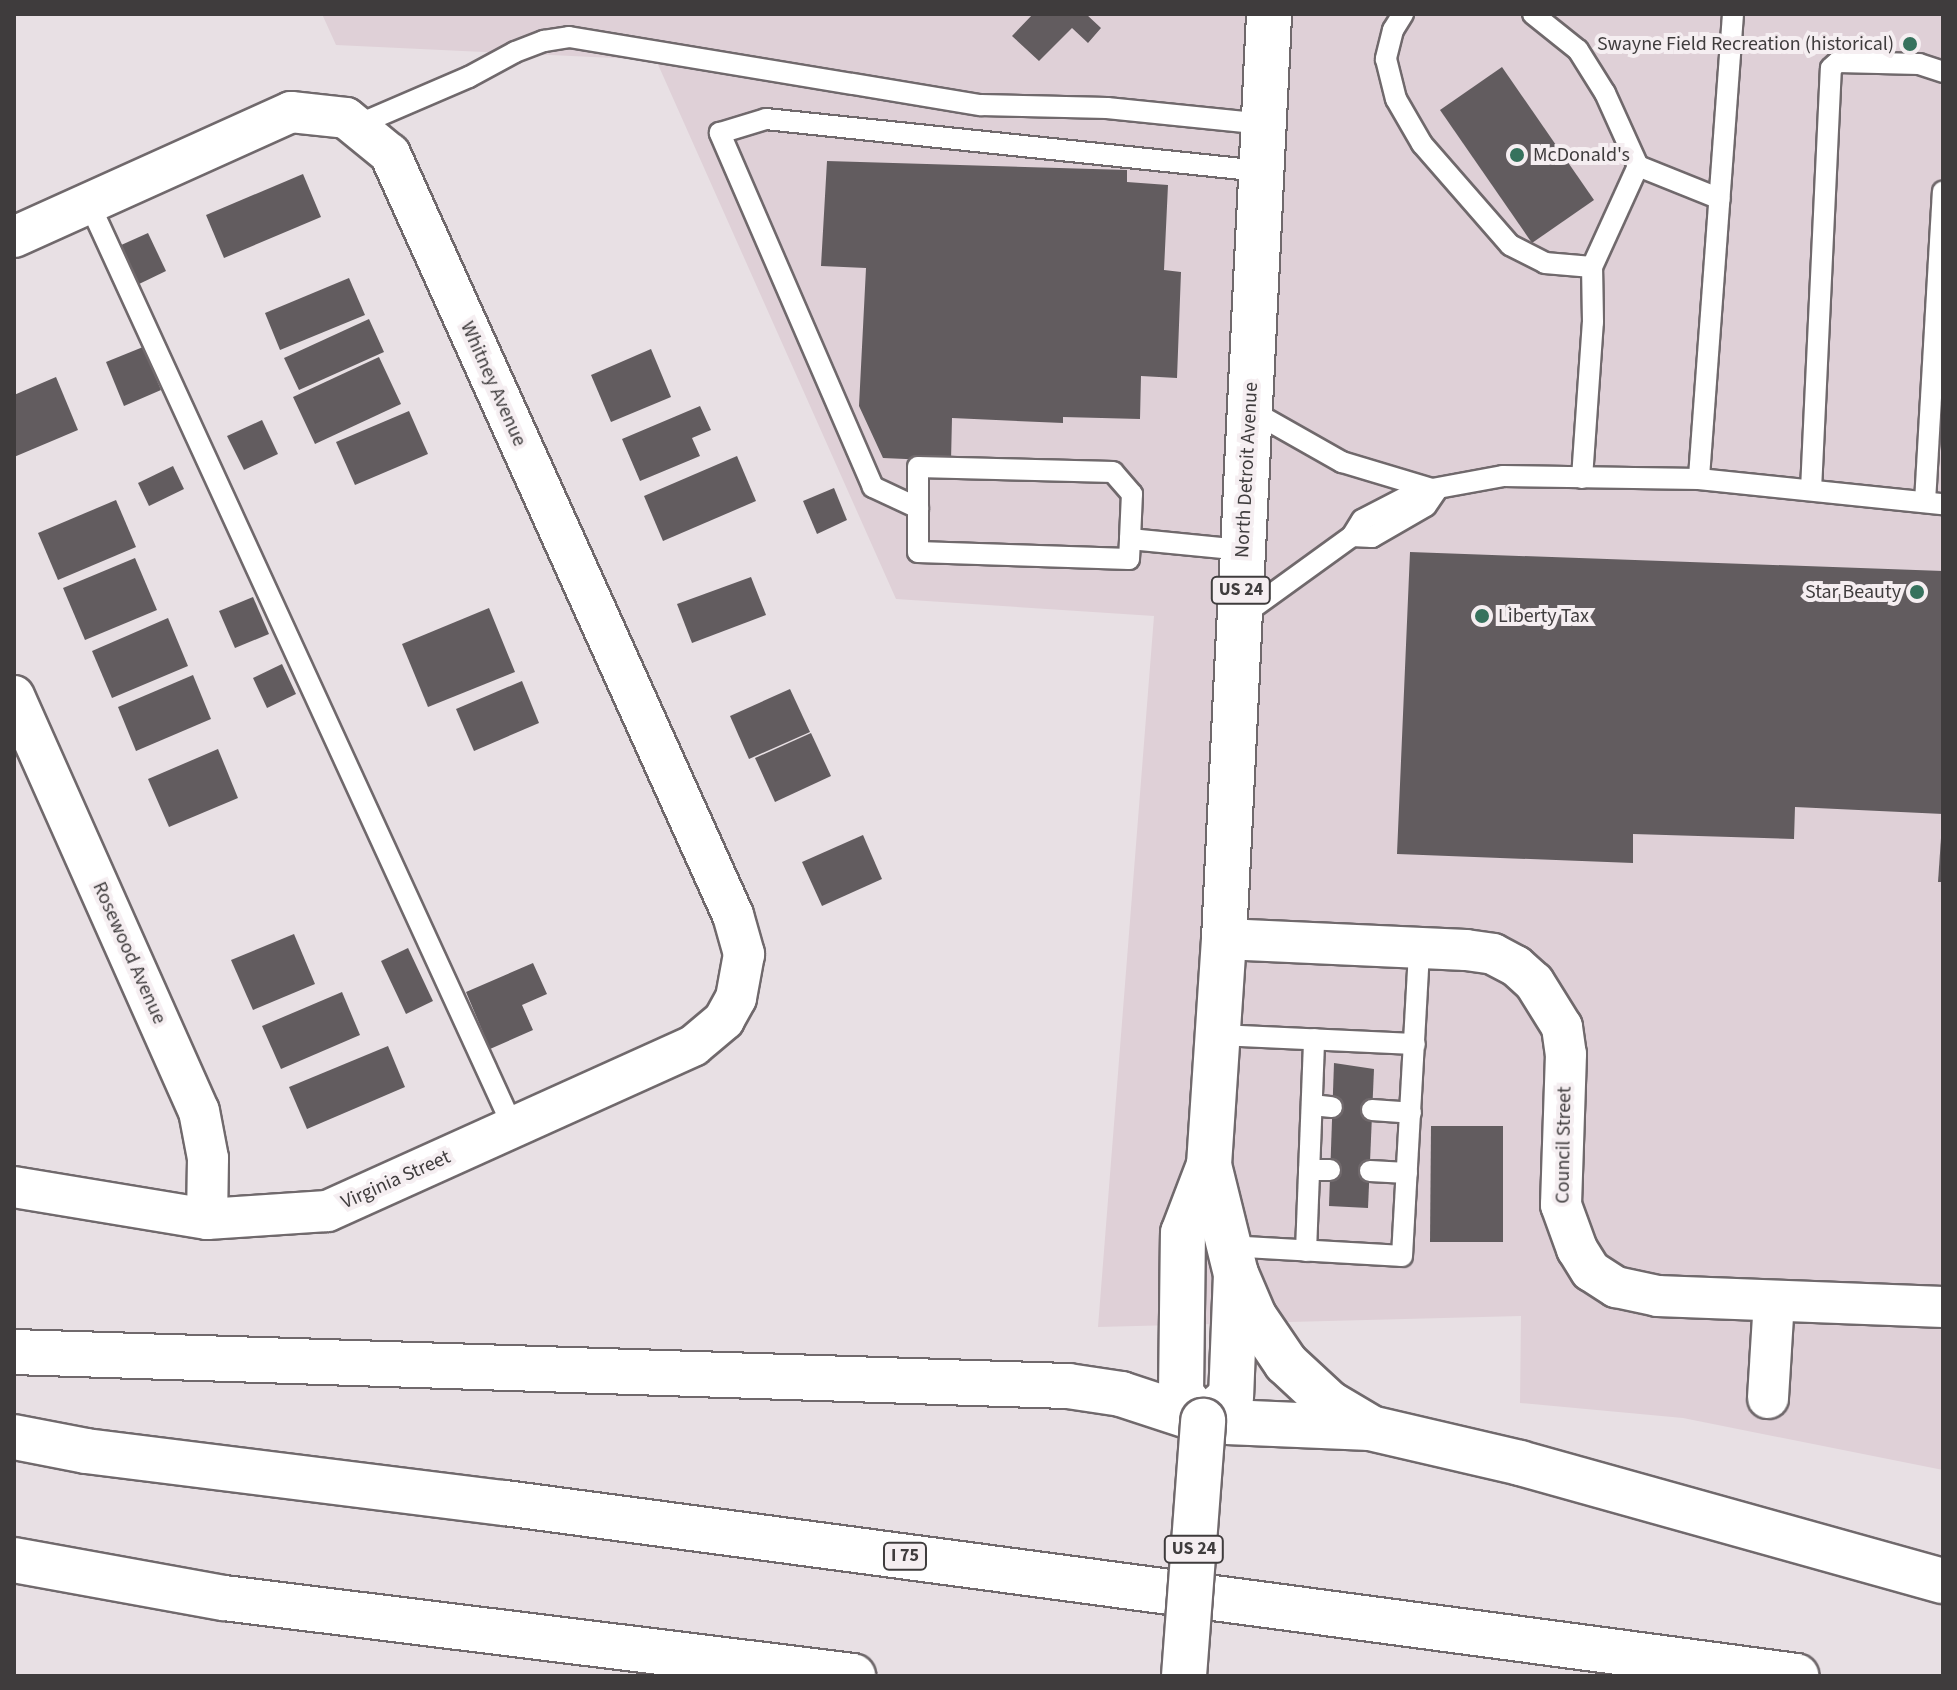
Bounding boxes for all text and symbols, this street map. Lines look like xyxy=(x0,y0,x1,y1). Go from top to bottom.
place label: Swayne Field Recreation (historical) xyxy=(1597,32,1894,56)
marker: Swayne Field Recreation (historical) xyxy=(1901,35,1919,53)
place label: McDonald's xyxy=(1533,143,1630,167)
marker: McDonald's xyxy=(1508,146,1526,164)
street label: Whitney Avenue xyxy=(455,318,531,450)
street label: North Detroit Avenue xyxy=(1230,381,1264,559)
road number: US 24 xyxy=(1209,576,1273,604)
place label: Star Beauty xyxy=(1805,580,1901,604)
marker: Star Beauty xyxy=(1908,583,1926,601)
place label: Liberty Tax xyxy=(1498,604,1589,628)
marker: Liberty Tax xyxy=(1473,607,1491,625)
street label: Rosewood Avenue xyxy=(87,878,171,1028)
street label: Council Street xyxy=(1551,1086,1577,1204)
street label: Virginia Street xyxy=(338,1145,454,1215)
road number: US 24 xyxy=(1162,1535,1226,1563)
road number: I 75 xyxy=(881,1542,929,1570)

